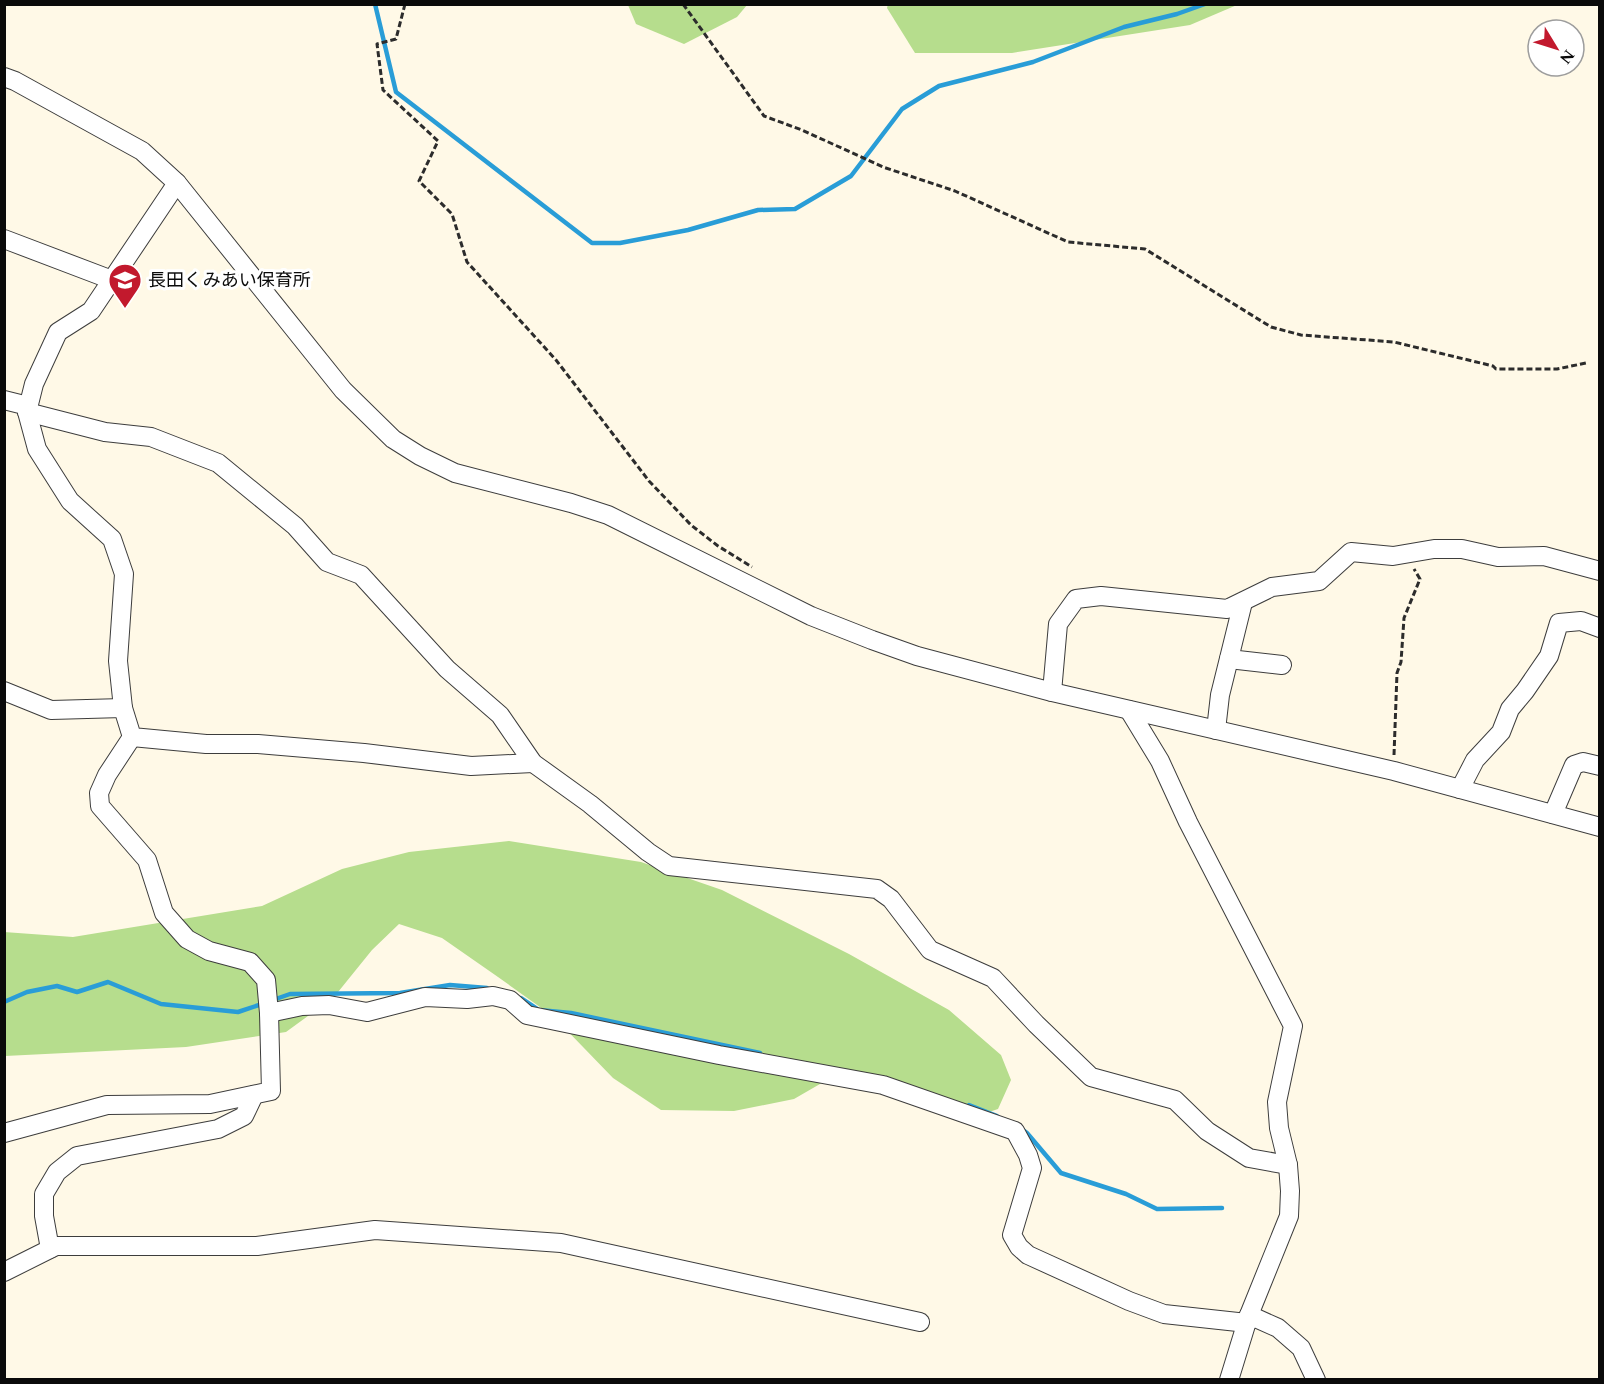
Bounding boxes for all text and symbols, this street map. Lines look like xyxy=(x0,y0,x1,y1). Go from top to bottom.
north arrow xyxy=(1526,18,1586,78)
text: N xyxy=(1554,44,1581,69)
school or university icon: 長田くみあい保育所 xyxy=(107,262,143,309)
place label: 長田くみあい保育所 xyxy=(148,267,311,294)

